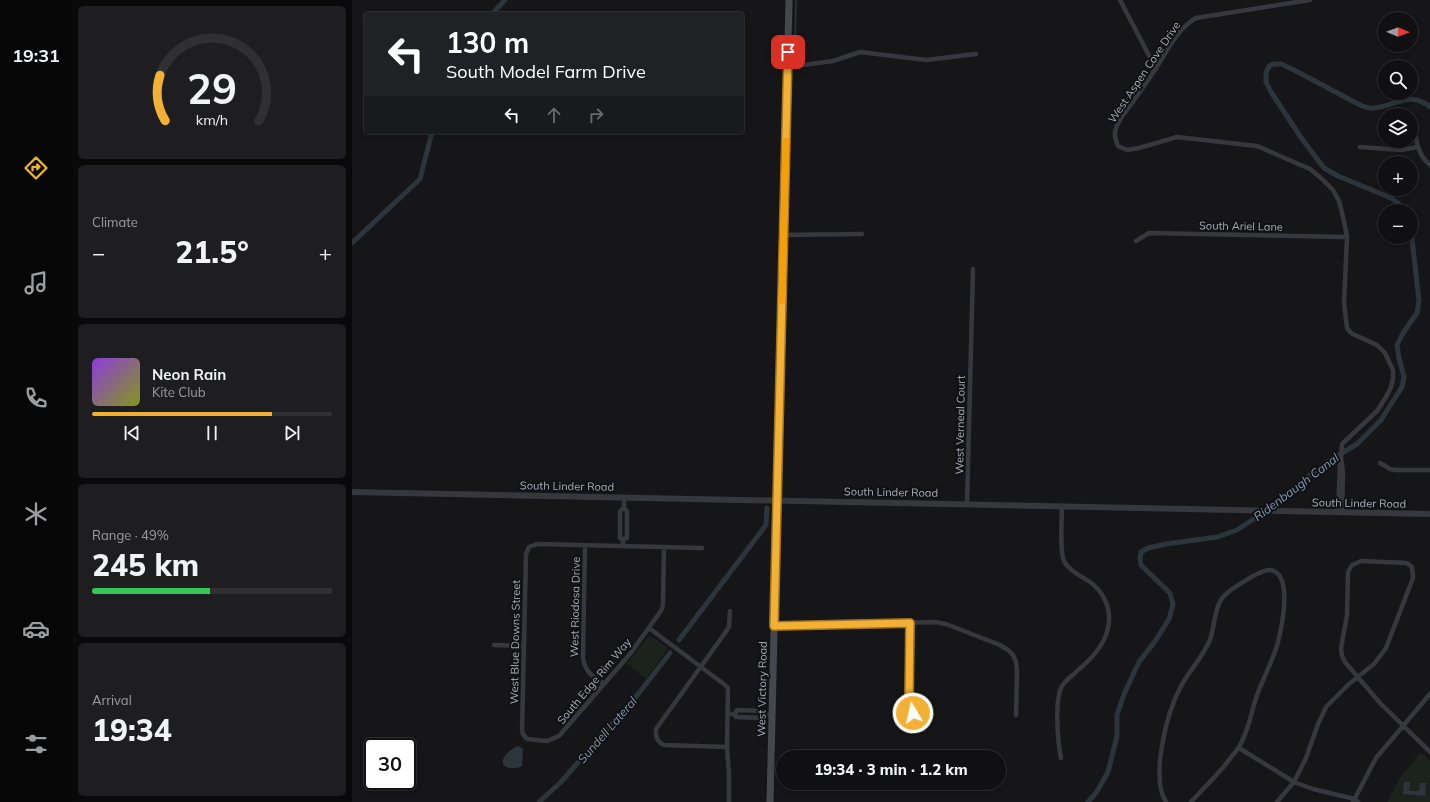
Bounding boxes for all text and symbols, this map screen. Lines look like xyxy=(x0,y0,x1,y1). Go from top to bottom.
north arrow xyxy=(1378,12,1418,52)
map controls xyxy=(1378,12,1418,244)
street label: West Aspen Cove Drive xyxy=(1105,19,1183,125)
text: 130 m xyxy=(446,25,529,60)
icon: left xyxy=(380,28,432,80)
pin xyxy=(771,35,805,69)
icon: arrive xyxy=(777,41,799,63)
text: 19:31 xyxy=(12,44,60,67)
text: South Model Farm Drive xyxy=(446,60,646,83)
button: search xyxy=(1378,60,1418,100)
text: 29 xyxy=(187,61,237,113)
icon: left xyxy=(501,104,523,126)
icon: ahead xyxy=(543,104,565,126)
icon: right xyxy=(585,104,607,126)
button: layers xyxy=(1378,108,1418,148)
text: km/h xyxy=(196,110,228,128)
icon: directions xyxy=(22,154,50,182)
button: + xyxy=(1378,156,1418,196)
button: − xyxy=(1378,204,1418,244)
text: Climate xyxy=(92,214,138,230)
street label: South Ariel Lane xyxy=(1199,218,1283,234)
text: 21.5° xyxy=(175,233,249,271)
text: − xyxy=(92,239,105,267)
text: + xyxy=(319,239,332,267)
icon: music xyxy=(22,269,50,297)
text: Neon Rain xyxy=(152,365,226,384)
street label: West Verneal Court xyxy=(952,375,968,475)
icon: phone xyxy=(22,384,50,412)
text: Kite Club xyxy=(152,384,206,400)
icon: previous xyxy=(121,422,143,444)
icon: pause xyxy=(201,422,223,444)
icon: next xyxy=(281,422,303,444)
water label: Ridenbaugh Canal xyxy=(1250,450,1342,524)
street label: South Linder Road xyxy=(520,478,614,494)
street label: South Linder Road xyxy=(844,484,938,500)
street label: South Linder Road xyxy=(1312,495,1406,511)
icon: climate xyxy=(22,500,50,528)
text: Range · 49% xyxy=(92,527,169,543)
text: 245 km xyxy=(92,546,199,584)
street label: West Riodosa Drive xyxy=(567,557,583,657)
street label: West Blue Downs Street xyxy=(507,580,523,704)
icon: car xyxy=(22,615,50,643)
street label: South Edge Rim Way xyxy=(554,635,634,727)
street label: West Victory Road xyxy=(754,641,770,737)
text: Arrival xyxy=(92,692,132,708)
position arrow xyxy=(892,692,934,734)
water label: Sundell Lateral xyxy=(574,694,640,766)
text: 19:34 xyxy=(92,711,172,749)
icon: filters xyxy=(22,730,50,758)
speed limit sign: 30 xyxy=(364,738,416,790)
text: 19:34 · 3 min · 1.2 km xyxy=(814,760,968,779)

